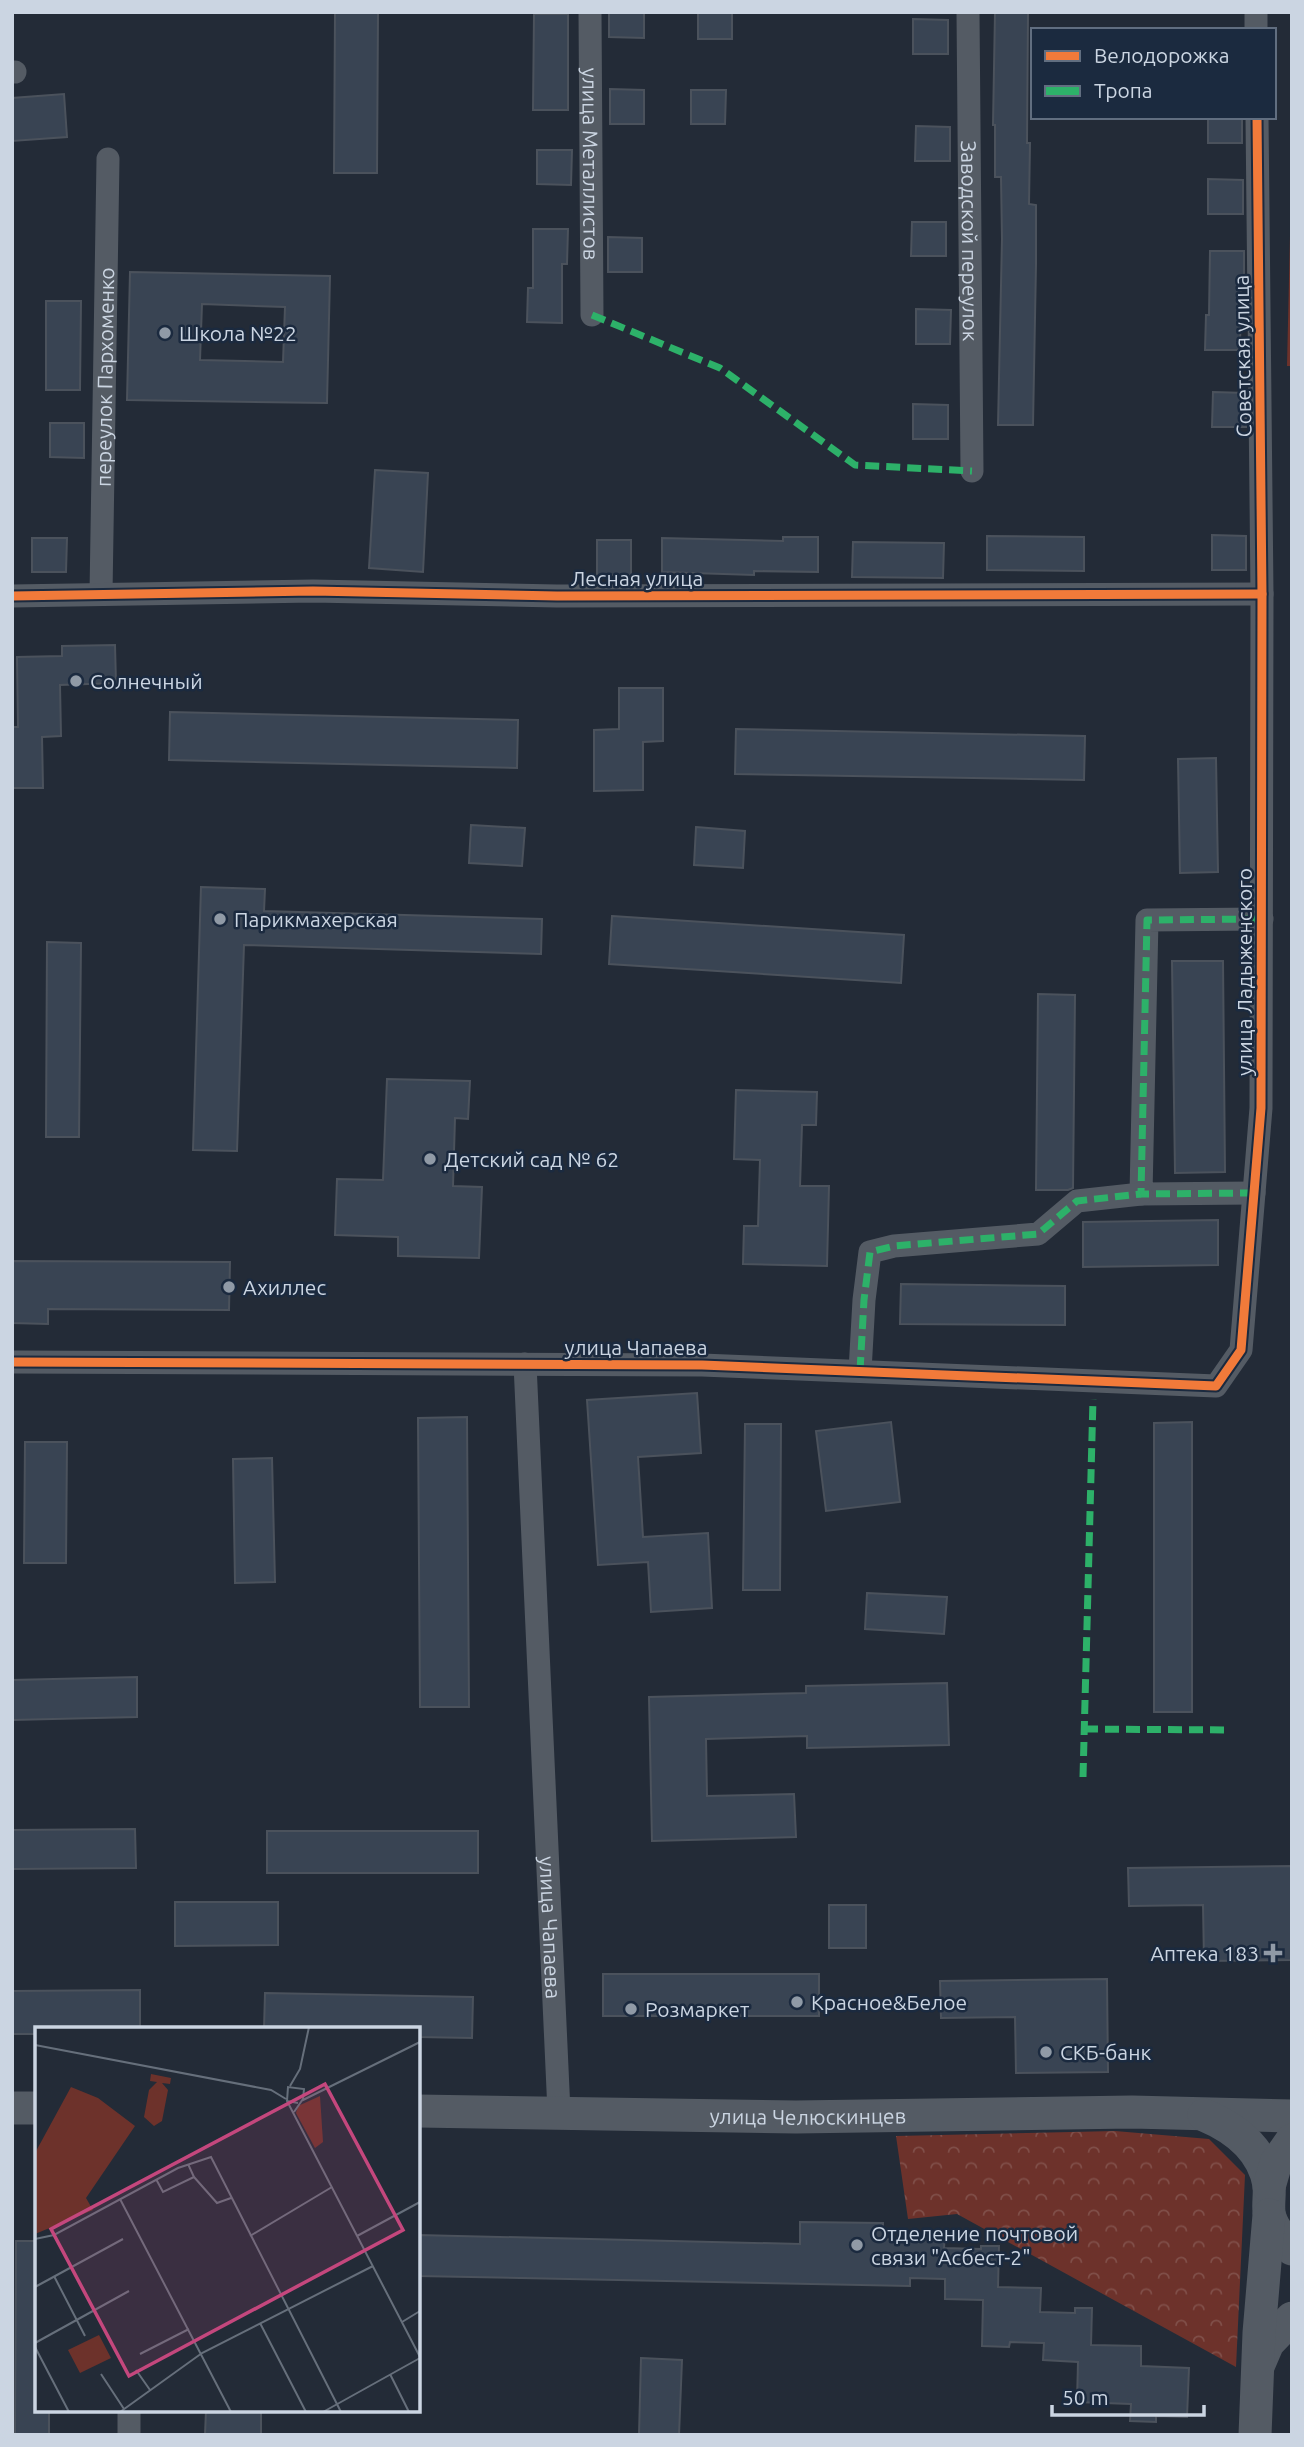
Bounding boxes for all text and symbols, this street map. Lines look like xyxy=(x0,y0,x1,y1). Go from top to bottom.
legend xyxy=(1031,28,1276,119)
text: Велодорожка xyxy=(1094,43,1230,67)
street label: улица Металлистов xyxy=(578,68,604,260)
text: Тропа xyxy=(1094,78,1153,102)
street label: Заводской переулок xyxy=(957,140,983,342)
street label: переулок Пархоменко xyxy=(91,267,118,487)
street label: Советская улица xyxy=(1229,275,1255,437)
place label: Школа №22 xyxy=(179,321,297,345)
marker: Школа №22 xyxy=(157,325,173,341)
street label: Лесная улица xyxy=(571,566,703,590)
place label: Солнечный xyxy=(90,669,203,693)
marker: Солнечный xyxy=(68,673,84,689)
street label: улица Ладыженского xyxy=(1232,868,1256,1076)
place label: Парикмахерская xyxy=(234,907,398,931)
marker: Парикмахерская xyxy=(212,911,228,927)
place label: Детский сад № 62 xyxy=(444,1147,619,1171)
marker: Детский сад № 62 xyxy=(422,1151,438,1167)
place label: Ахиллес xyxy=(243,1275,326,1299)
marker: Ахиллес xyxy=(221,1279,237,1295)
street label: улица Чапаева xyxy=(565,1335,707,1359)
street label: улица Чапаева xyxy=(535,1855,566,1999)
place label: Аптека 183 xyxy=(1150,1941,1259,1965)
marker: Аптека 183 xyxy=(1265,1945,1281,1961)
place label: Красное&Белое xyxy=(811,1990,967,2014)
marker: Красное&Белое xyxy=(789,1994,805,2010)
place label: Розмаркет xyxy=(645,1997,750,2021)
marker: Розмаркет xyxy=(623,2001,639,2017)
inset map xyxy=(35,2027,420,2412)
place label: СКБ-банк xyxy=(1060,2040,1151,2064)
marker: СКБ-банк xyxy=(1038,2044,1054,2060)
street label: улица Челюскинцев xyxy=(710,2103,906,2129)
place label: Отделение почтовой связи "Асбест-2" xyxy=(871,2221,1078,2269)
marker: Отделение почтовой связи "Асбест-2" xyxy=(849,2237,865,2253)
scale bar xyxy=(1052,2374,1204,2418)
text: 50 m xyxy=(1062,2385,1109,2409)

